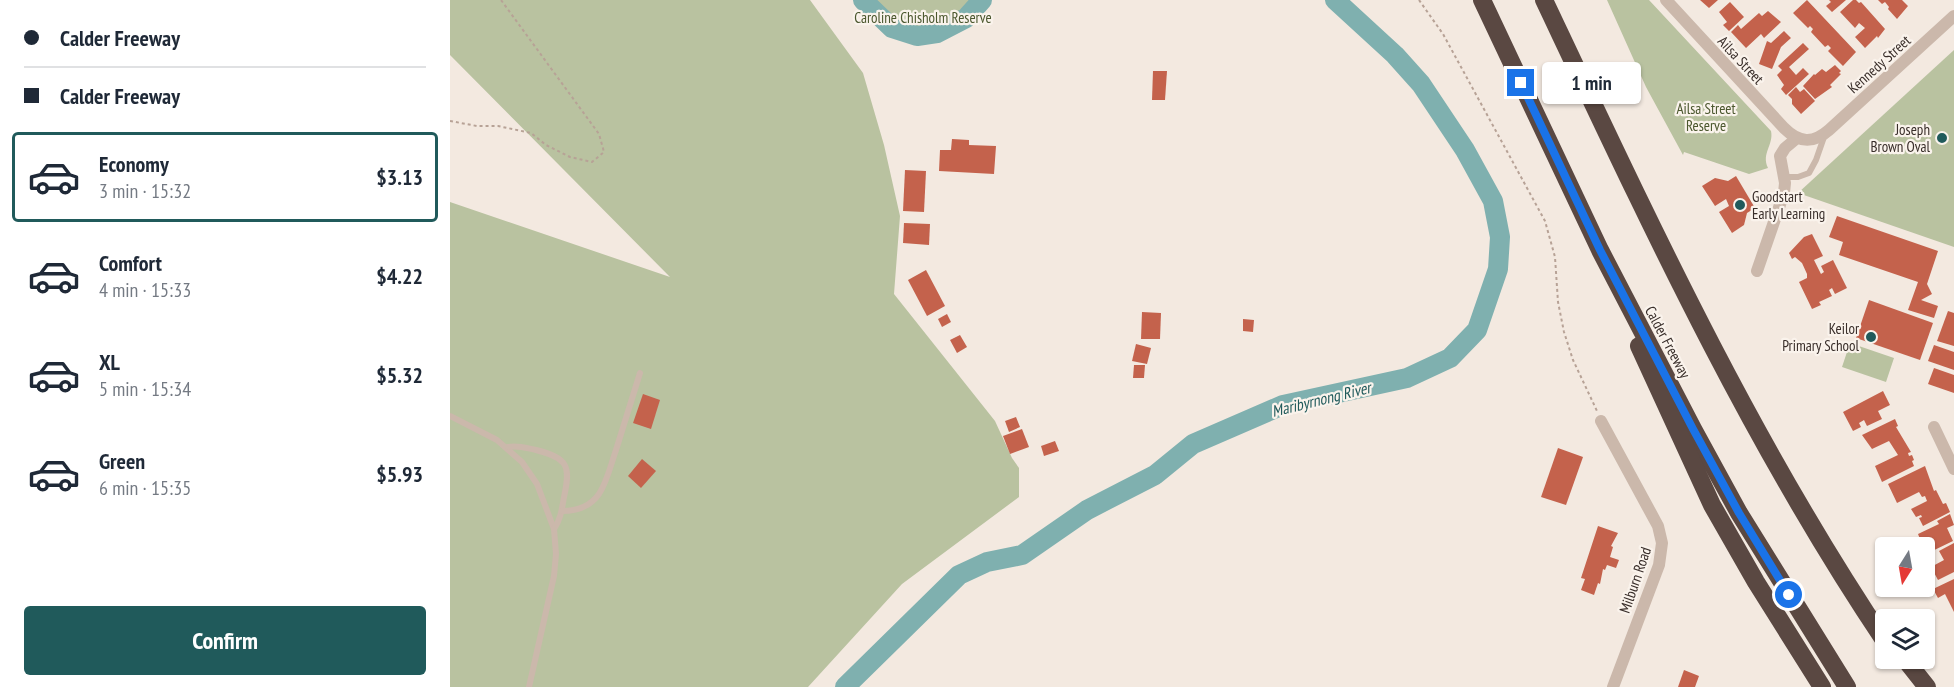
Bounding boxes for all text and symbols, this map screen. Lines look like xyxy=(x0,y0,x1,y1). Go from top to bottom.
park label: Caroline Chisholm Reserve xyxy=(854,8,992,27)
text: Calder Freeway xyxy=(60,24,180,52)
street label: Kennedy Street xyxy=(1844,31,1914,97)
street label: Ailsa Street xyxy=(1714,32,1768,88)
callout: 1 min xyxy=(1542,62,1641,104)
route end xyxy=(1507,69,1534,96)
text: 1 min xyxy=(1571,70,1612,96)
text: Calder Freeway xyxy=(60,82,180,110)
park label: Ailsa Street Reserve xyxy=(1676,99,1736,135)
place label: Joseph Brown Oval xyxy=(1870,120,1930,156)
marker: Joseph Brown Oval xyxy=(1935,131,1949,145)
icon: car xyxy=(27,150,81,204)
text: Economy xyxy=(99,150,169,178)
text: $3.13 xyxy=(376,163,423,191)
text: 3 min · 15:32 xyxy=(99,178,191,204)
place label: Goodstart Early Learning xyxy=(1752,187,1825,223)
marker: Goodstart Early Learning xyxy=(1733,198,1747,212)
icon: car xyxy=(27,249,81,303)
text: Comfort xyxy=(99,249,162,277)
text: $4.22 xyxy=(376,262,423,290)
text: 4 min · 15:33 xyxy=(99,277,191,303)
street label: Calder Freeway xyxy=(1641,303,1695,382)
place label: Keilor Primary School xyxy=(1782,319,1860,355)
marker: Keilor Primary School xyxy=(1864,330,1878,344)
icon: car xyxy=(27,348,81,402)
text: XL xyxy=(99,348,120,376)
text: $5.32 xyxy=(376,361,423,389)
text: 5 min · 15:34 xyxy=(99,376,191,402)
water label: Maribyrnong River xyxy=(1269,376,1375,421)
icon: car xyxy=(27,447,81,501)
text: Green xyxy=(99,447,145,475)
text: $5.93 xyxy=(376,460,423,488)
text: 6 min · 15:35 xyxy=(99,475,191,501)
north arrow xyxy=(1875,537,1935,597)
map controls xyxy=(1875,537,1935,669)
street label: Milburn Road xyxy=(1615,544,1655,616)
route start xyxy=(1775,581,1802,608)
button: Confirm xyxy=(24,606,426,675)
button: layers xyxy=(1875,609,1935,669)

